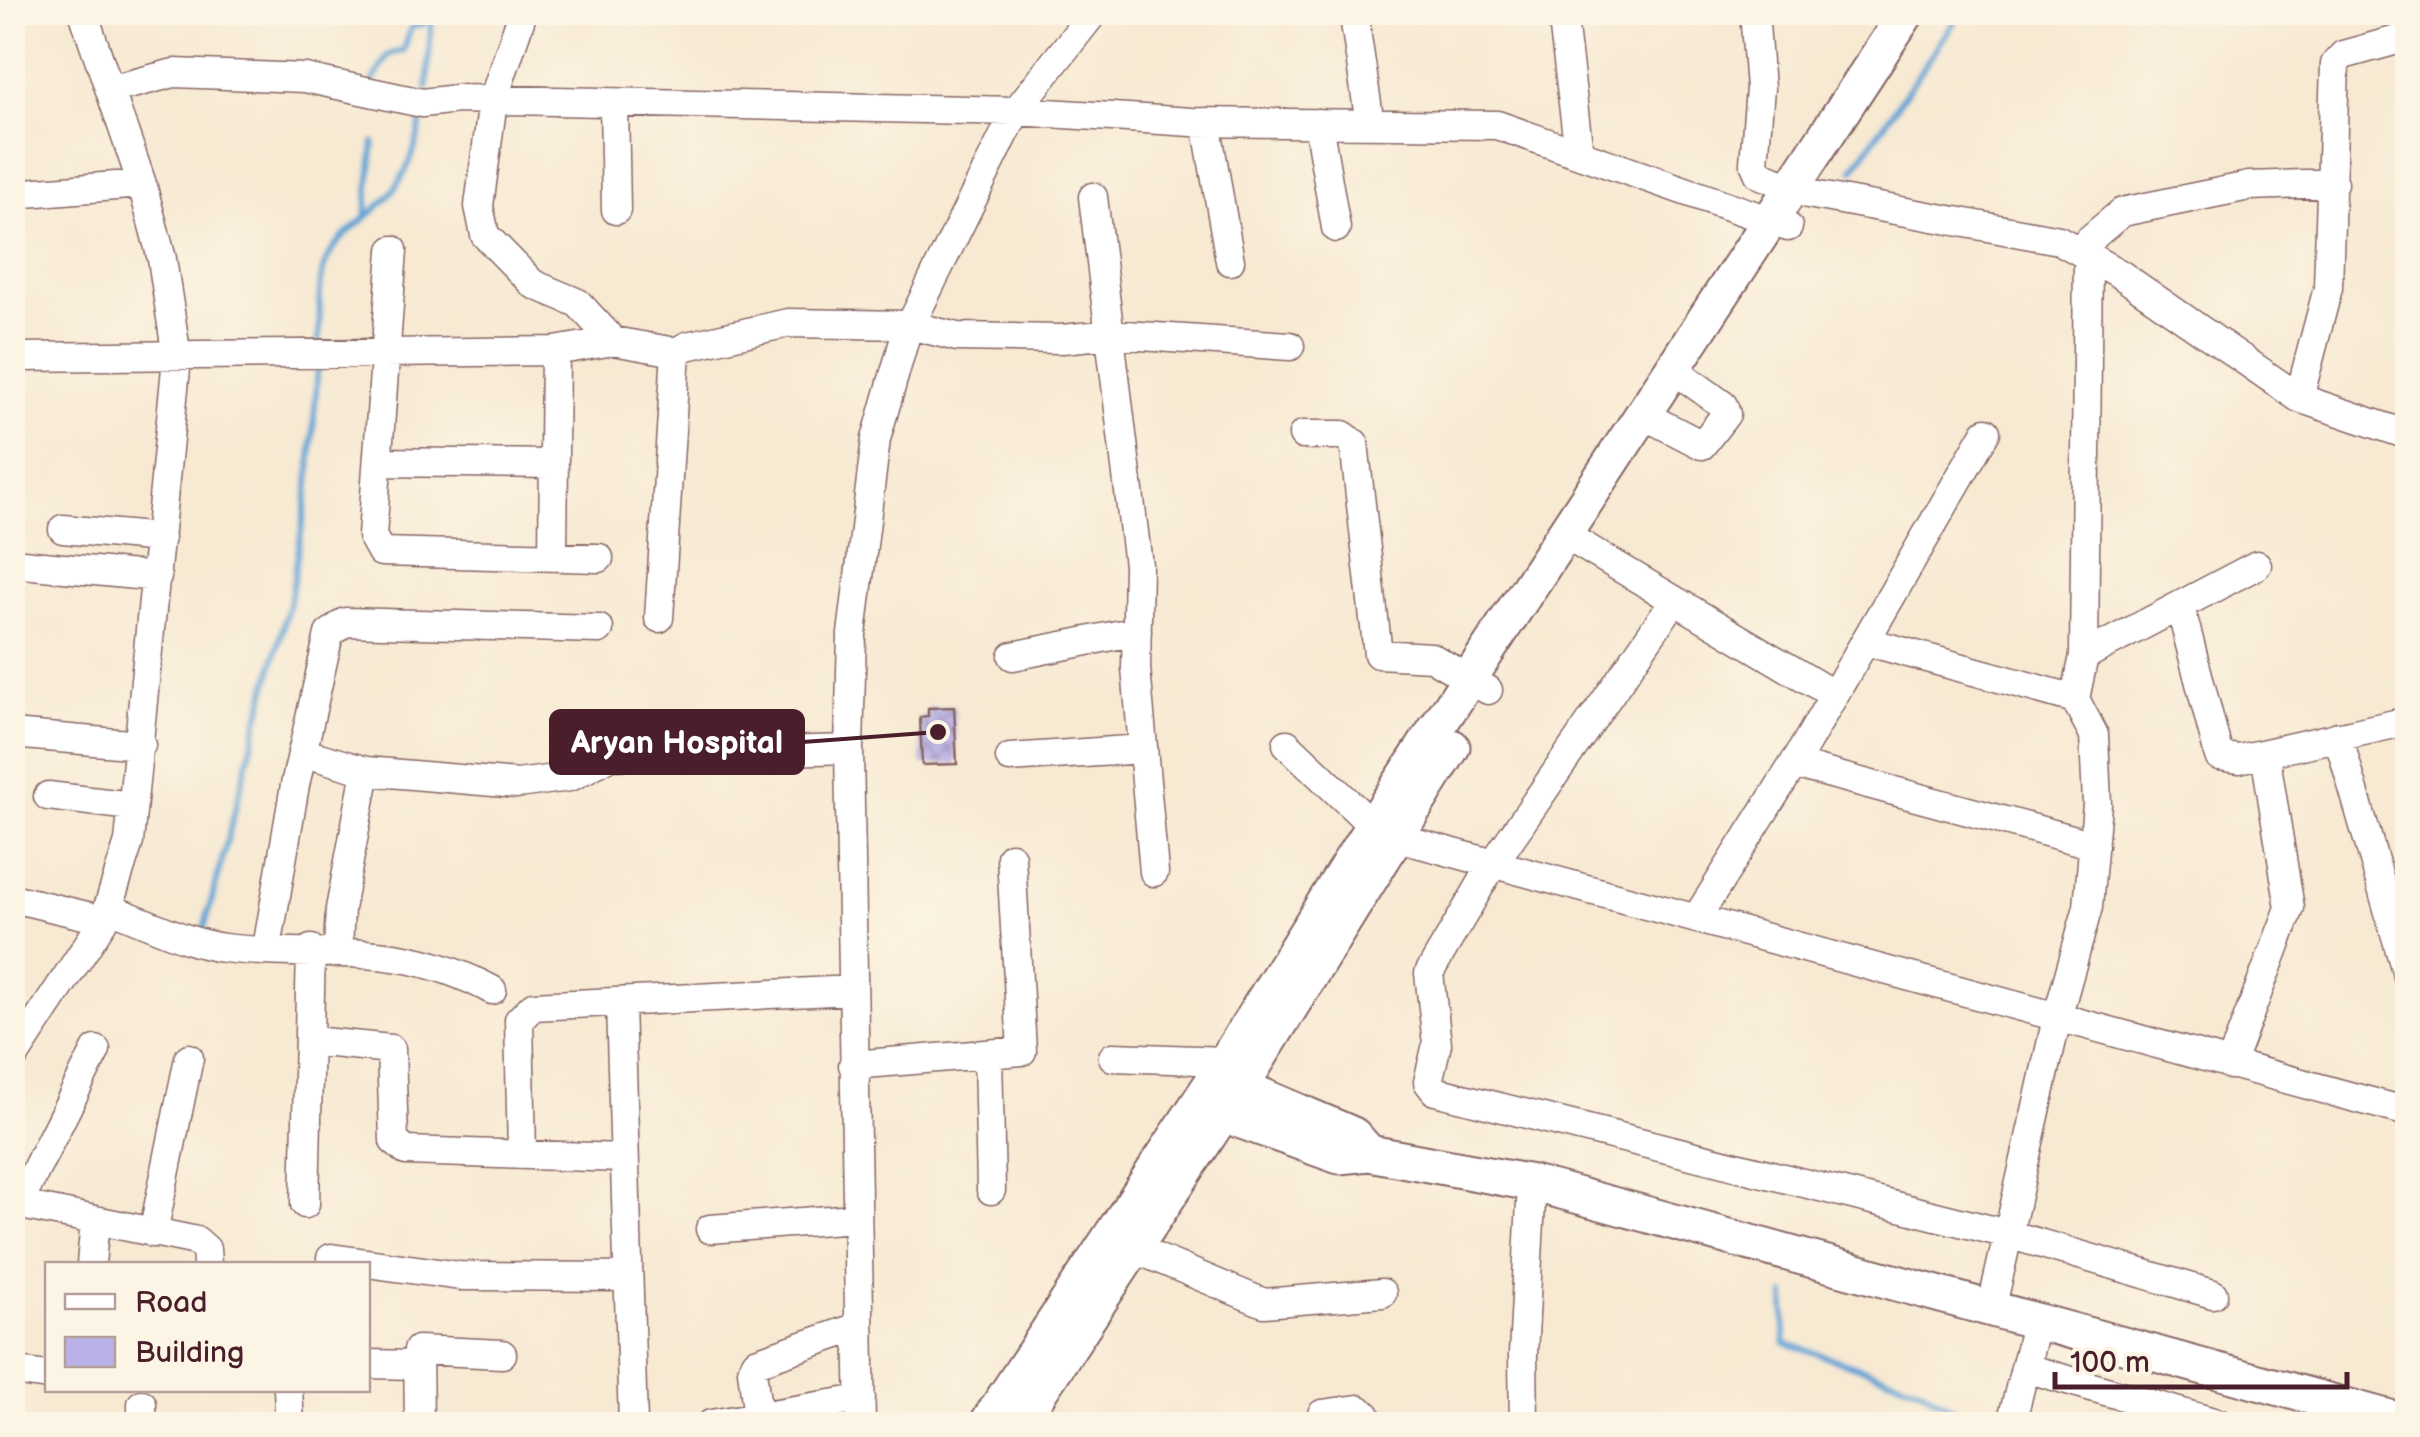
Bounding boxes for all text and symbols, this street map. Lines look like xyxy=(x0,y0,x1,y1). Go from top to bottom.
callout: Aryan Hospital xyxy=(551,711,803,773)
text: Aryan Hospital xyxy=(570,724,783,763)
legend xyxy=(45,1262,370,1392)
text: Road xyxy=(135,1285,208,1321)
scale bar xyxy=(2055,1327,2348,1389)
text: Building xyxy=(135,1335,244,1371)
text: 100 m xyxy=(2070,1345,2150,1381)

